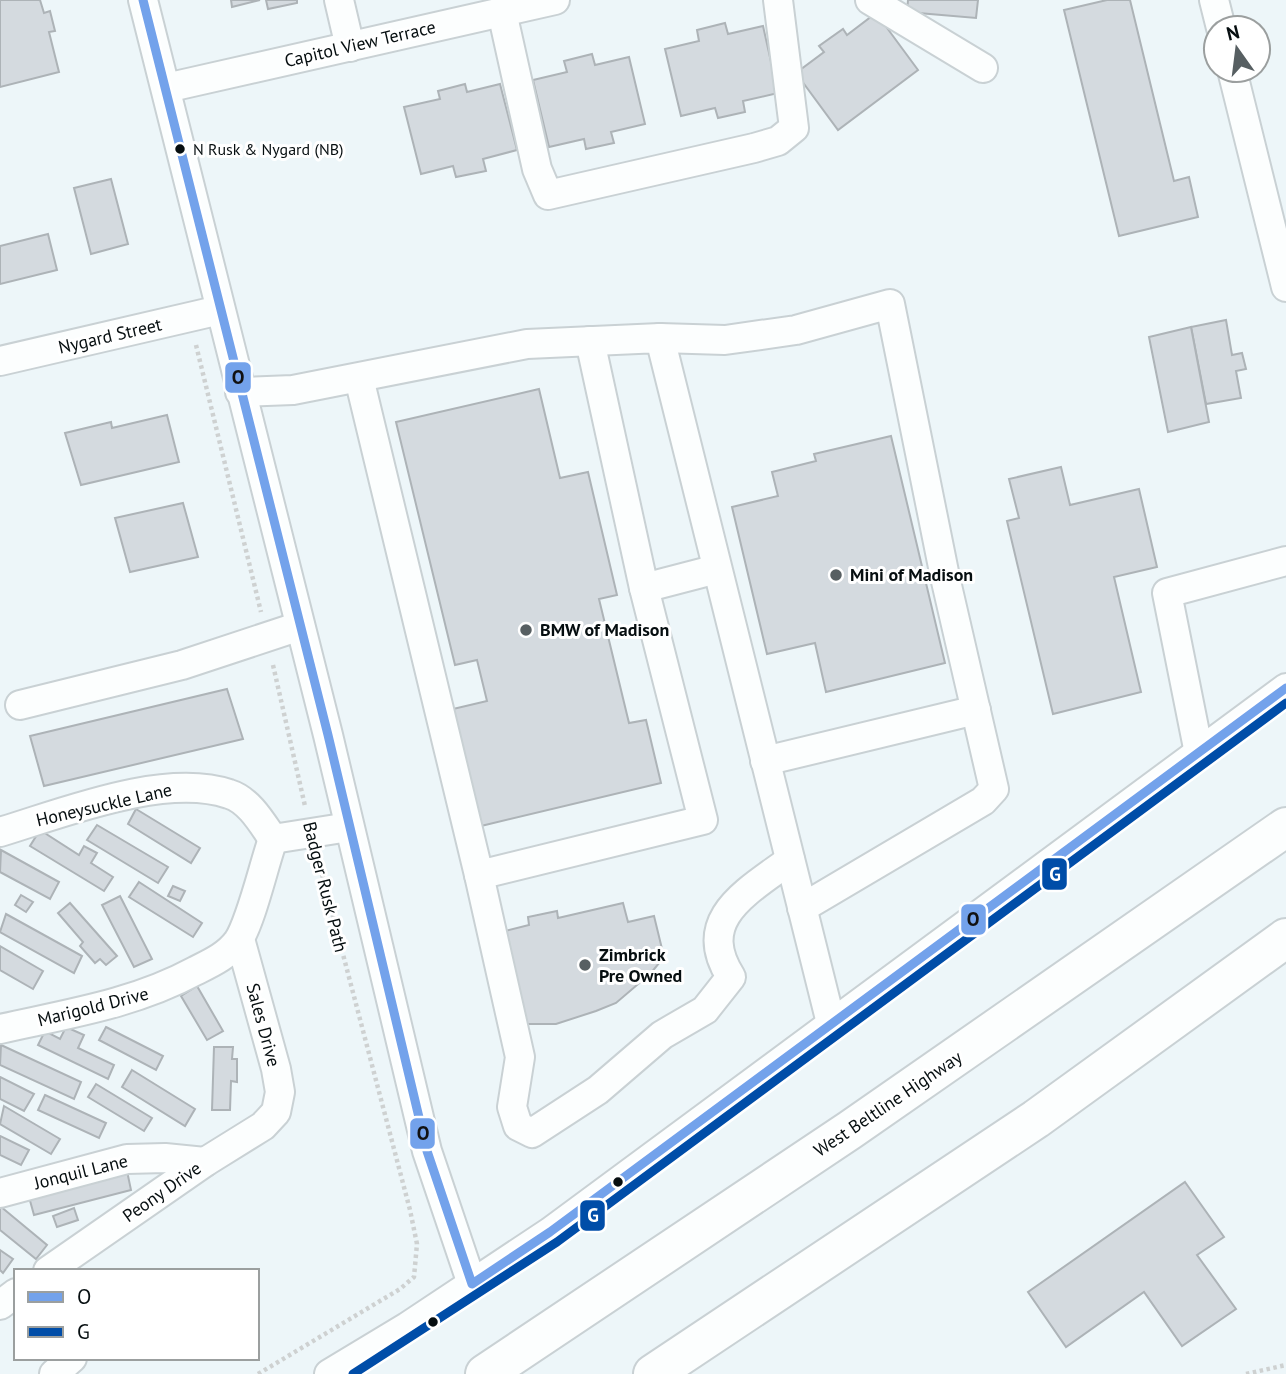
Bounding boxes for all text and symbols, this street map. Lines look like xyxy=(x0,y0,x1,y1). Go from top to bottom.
north arrow xyxy=(1202,14,1272,84)
street label: Capitol View Terrace xyxy=(282,15,438,72)
text: N xyxy=(1224,19,1242,46)
place label: N Rusk & Nygard (NB) xyxy=(193,139,343,159)
marker: N Rusk & Nygard (NB) xyxy=(173,142,187,156)
street label: Nygard Street xyxy=(56,312,164,359)
line badge: O xyxy=(224,361,252,394)
text: O xyxy=(232,365,245,389)
place label: Mini of Madison xyxy=(850,563,973,586)
marker: Mini of Madison xyxy=(828,567,844,583)
place label: BMW of Madison xyxy=(540,618,669,641)
marker: BMW of Madison xyxy=(518,622,534,638)
street label: Honeysuckle Lane xyxy=(34,778,174,831)
street label: Badger Rusk Path xyxy=(298,819,353,955)
line badge: G xyxy=(1041,857,1068,891)
text: G xyxy=(1049,862,1061,886)
line badge: O xyxy=(960,903,987,936)
text: O xyxy=(967,907,980,931)
place label: Zimbrick Pre Owned xyxy=(599,943,682,987)
marker: Zimbrick Pre Owned xyxy=(577,957,593,973)
street label: Sales Drive xyxy=(241,981,286,1069)
street label: Marigold Drive xyxy=(35,982,151,1031)
street label: West Beltline Highway xyxy=(809,1045,967,1162)
line badge: O xyxy=(409,1117,436,1150)
text: O xyxy=(417,1121,430,1145)
street label: Jonquil Lane xyxy=(31,1149,130,1195)
street label: Peony Drive xyxy=(118,1156,205,1227)
unlabelled marker xyxy=(611,1175,625,1189)
line badge: G xyxy=(579,1199,606,1232)
text: G xyxy=(587,1203,599,1227)
legend xyxy=(14,1269,259,1360)
text: O xyxy=(77,1283,91,1310)
unlabelled marker xyxy=(426,1315,440,1329)
text: G xyxy=(77,1318,90,1345)

